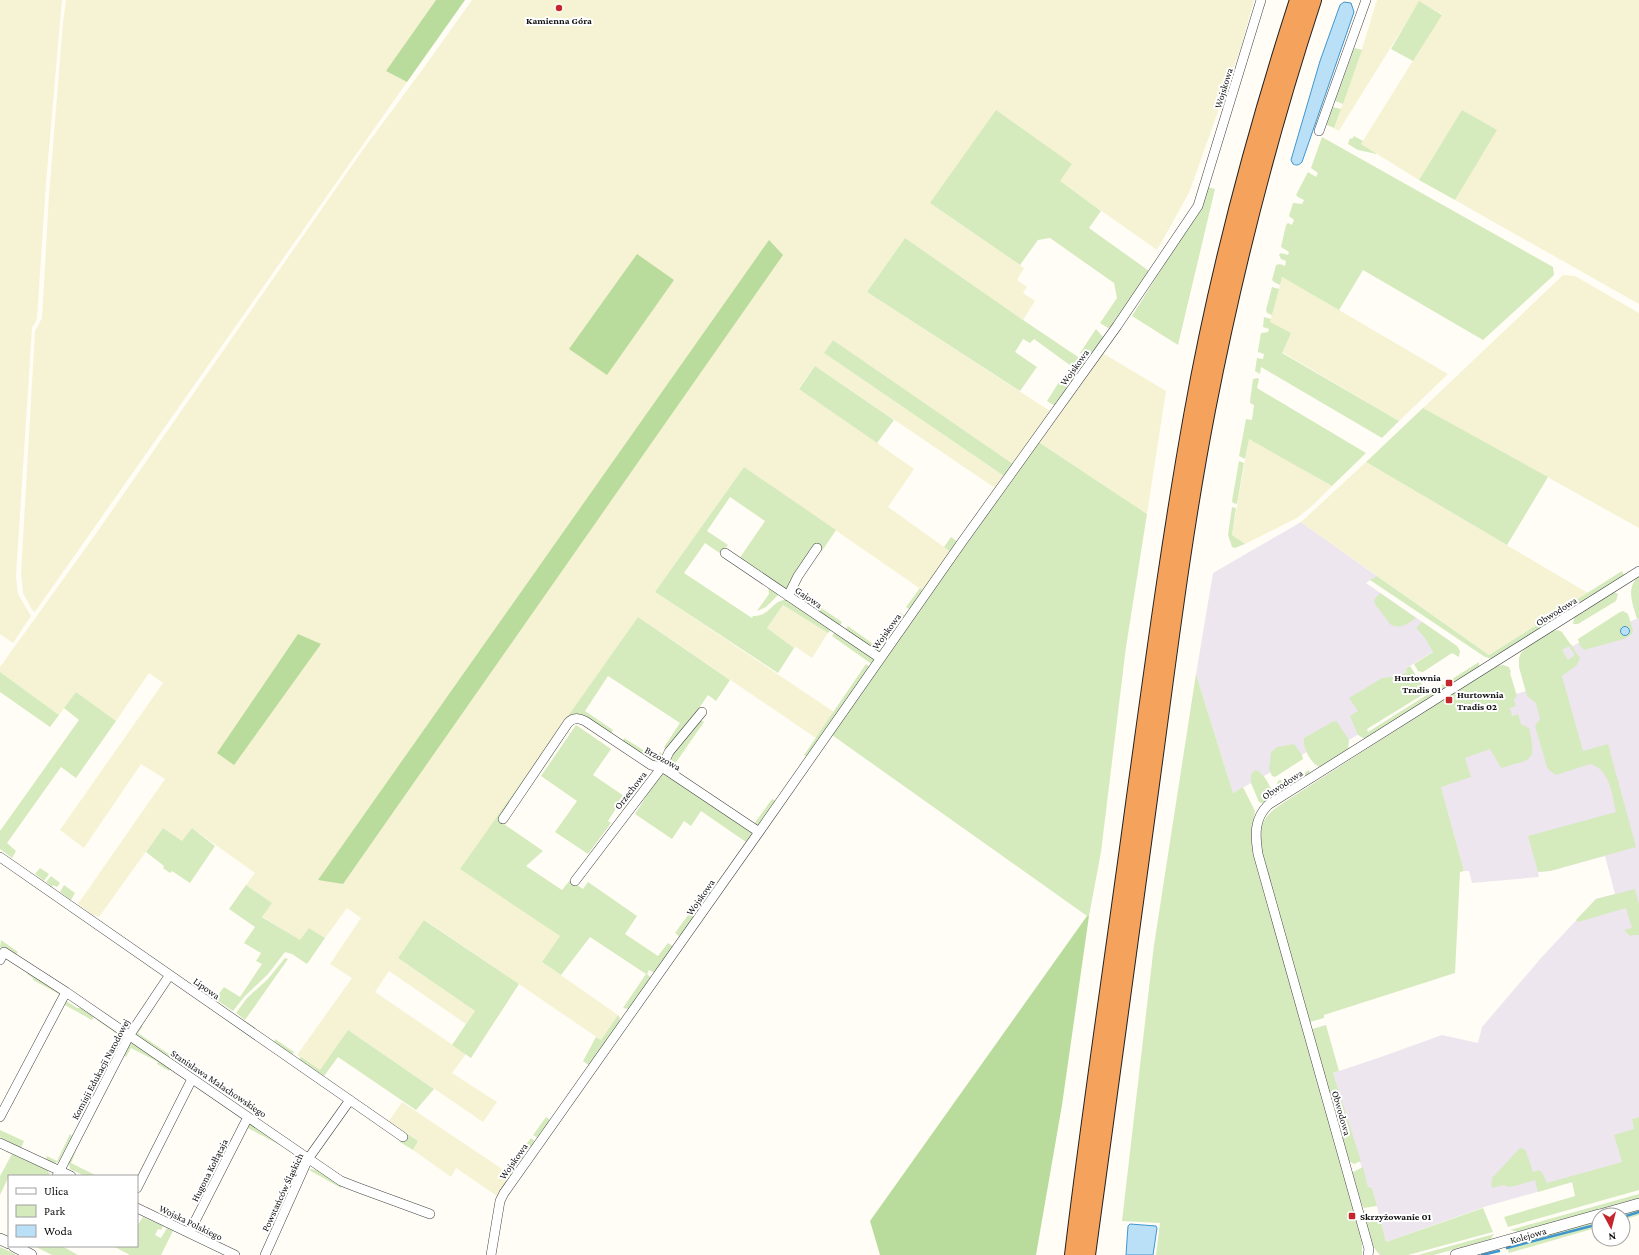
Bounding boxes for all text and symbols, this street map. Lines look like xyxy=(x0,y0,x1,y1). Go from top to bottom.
marker: Kamienna Góra xyxy=(554,3,564,13)
place label: Kamienna Góra xyxy=(526,15,592,26)
street label: Wojskowa xyxy=(1212,66,1236,110)
street label: Wojskowa xyxy=(1058,347,1092,388)
street label: Gajowa xyxy=(793,584,825,611)
street label: Obwodowa xyxy=(1534,594,1579,628)
street label: Wojskowa xyxy=(870,611,904,652)
place label: Hurtownia Tradis 01 xyxy=(1394,672,1441,695)
marker: Hurtownia Tradis 01 xyxy=(1444,678,1454,688)
place label: Hurtownia Tradis 02 xyxy=(1457,689,1504,712)
marker: Hurtownia Tradis 02 xyxy=(1444,695,1454,705)
street label: Brzozowa xyxy=(643,744,683,773)
street label: Obwodowa xyxy=(1260,767,1305,802)
street label: Orzechowa xyxy=(612,769,649,811)
street label: Wojskowa xyxy=(684,877,718,918)
street label: Lipowa xyxy=(191,975,222,1002)
street label: Komisji Edukacji Narodowej xyxy=(69,1017,133,1122)
street label: Stanisława Małachowskiego xyxy=(169,1047,269,1120)
street label: Obwodowa xyxy=(1330,1089,1353,1137)
street label: Hugona Kołłątaja xyxy=(189,1137,231,1204)
street label: Wojskowa xyxy=(497,1141,531,1182)
street label: Powstańców Śląskich xyxy=(259,1151,306,1233)
legend xyxy=(8,1175,138,1247)
text: Ulica xyxy=(44,1184,69,1198)
street label: Wojska Polskiego xyxy=(157,1202,224,1243)
text: Park xyxy=(44,1204,66,1218)
north arrow xyxy=(1591,1207,1631,1247)
marker: Skrzyżowanie 01 xyxy=(1347,1211,1357,1221)
place label: Skrzyżowanie 01 xyxy=(1360,1211,1431,1222)
text: Woda xyxy=(44,1224,73,1238)
street label: Kolejowa xyxy=(1509,1225,1548,1247)
text: N xyxy=(1607,1231,1617,1243)

